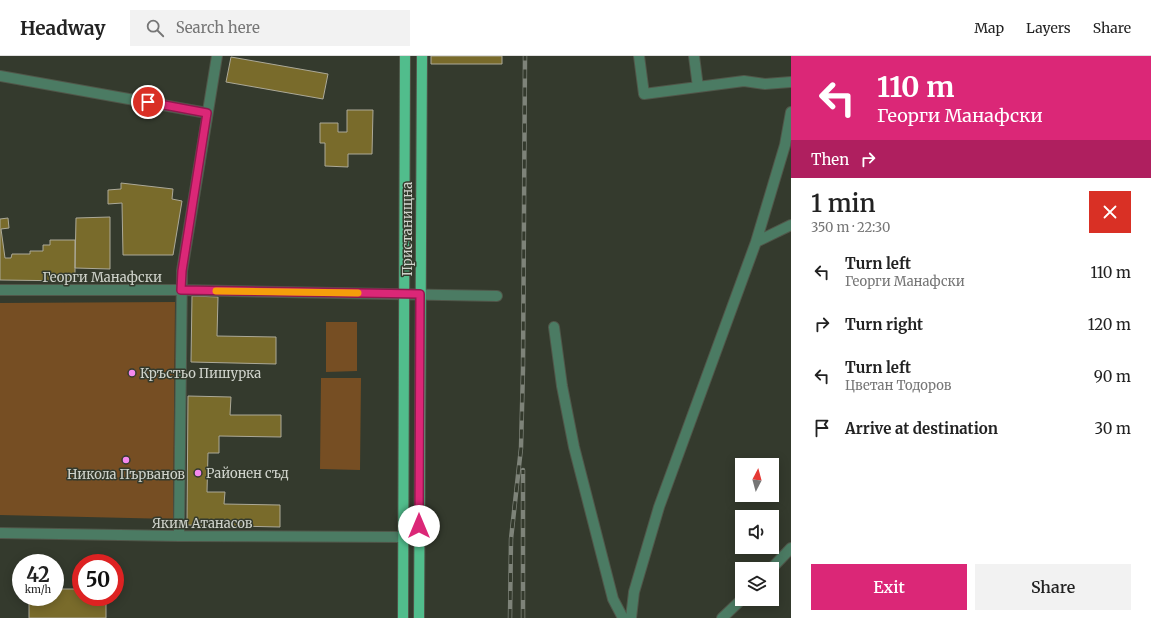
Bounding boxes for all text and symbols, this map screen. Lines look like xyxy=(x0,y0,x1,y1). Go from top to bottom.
search box xyxy=(130,10,410,46)
text: Headway xyxy=(20,16,106,40)
icon: search xyxy=(144,17,166,39)
text: Search here xyxy=(176,18,260,37)
text: Map xyxy=(974,19,1004,37)
text: Layers xyxy=(1026,19,1071,37)
text: Share xyxy=(1093,19,1131,37)
text: 110 m xyxy=(877,69,954,105)
icon: left xyxy=(811,72,863,124)
pin xyxy=(131,85,165,119)
icon: arrive xyxy=(137,91,159,113)
text: Георги Манафски xyxy=(877,104,1043,127)
icon: right xyxy=(857,148,879,170)
text: Then xyxy=(811,150,849,169)
street label: Пристанищна xyxy=(399,182,416,276)
text: 1 min xyxy=(811,188,876,219)
button: close xyxy=(1089,191,1131,233)
text: 350 m · 22:30 xyxy=(811,219,890,236)
text: Turn left xyxy=(845,254,911,273)
icon: left xyxy=(811,261,833,283)
text: 110 m xyxy=(1090,263,1131,282)
street label: Георги Манафски xyxy=(42,269,162,286)
text: Георги Манафски xyxy=(845,273,965,290)
icon: right xyxy=(811,313,833,335)
text: Turn right xyxy=(845,315,923,334)
text: 120 m xyxy=(1088,315,1131,334)
text: Turn left xyxy=(845,358,911,377)
place label: Кръстьо Пишурка xyxy=(140,365,261,382)
icon: left xyxy=(811,365,833,387)
text: 90 m xyxy=(1094,367,1131,386)
marker: Кръстьо Пишурка xyxy=(127,368,137,378)
text: Цветан Тодоров xyxy=(845,377,951,394)
icon: arrive xyxy=(811,417,833,439)
text: Arrive at destination xyxy=(845,419,998,438)
text: 30 m xyxy=(1094,419,1131,438)
marker: Никола Първанов xyxy=(121,455,131,465)
north arrow xyxy=(735,458,779,502)
map controls xyxy=(735,458,779,606)
place label: Районен съд xyxy=(206,465,289,482)
place label: Никола Първанов xyxy=(67,466,185,483)
marker: Районен съд xyxy=(193,468,203,478)
position arrow xyxy=(398,505,440,547)
button: sound xyxy=(735,510,779,554)
street label: Яким Атанасов xyxy=(152,515,253,532)
speed limit sign: 50 xyxy=(72,554,124,606)
text: 42 xyxy=(26,562,50,587)
button: layers xyxy=(735,562,779,606)
button: Exit xyxy=(811,564,967,610)
button: Share xyxy=(975,564,1131,610)
text: km/h xyxy=(25,583,51,596)

